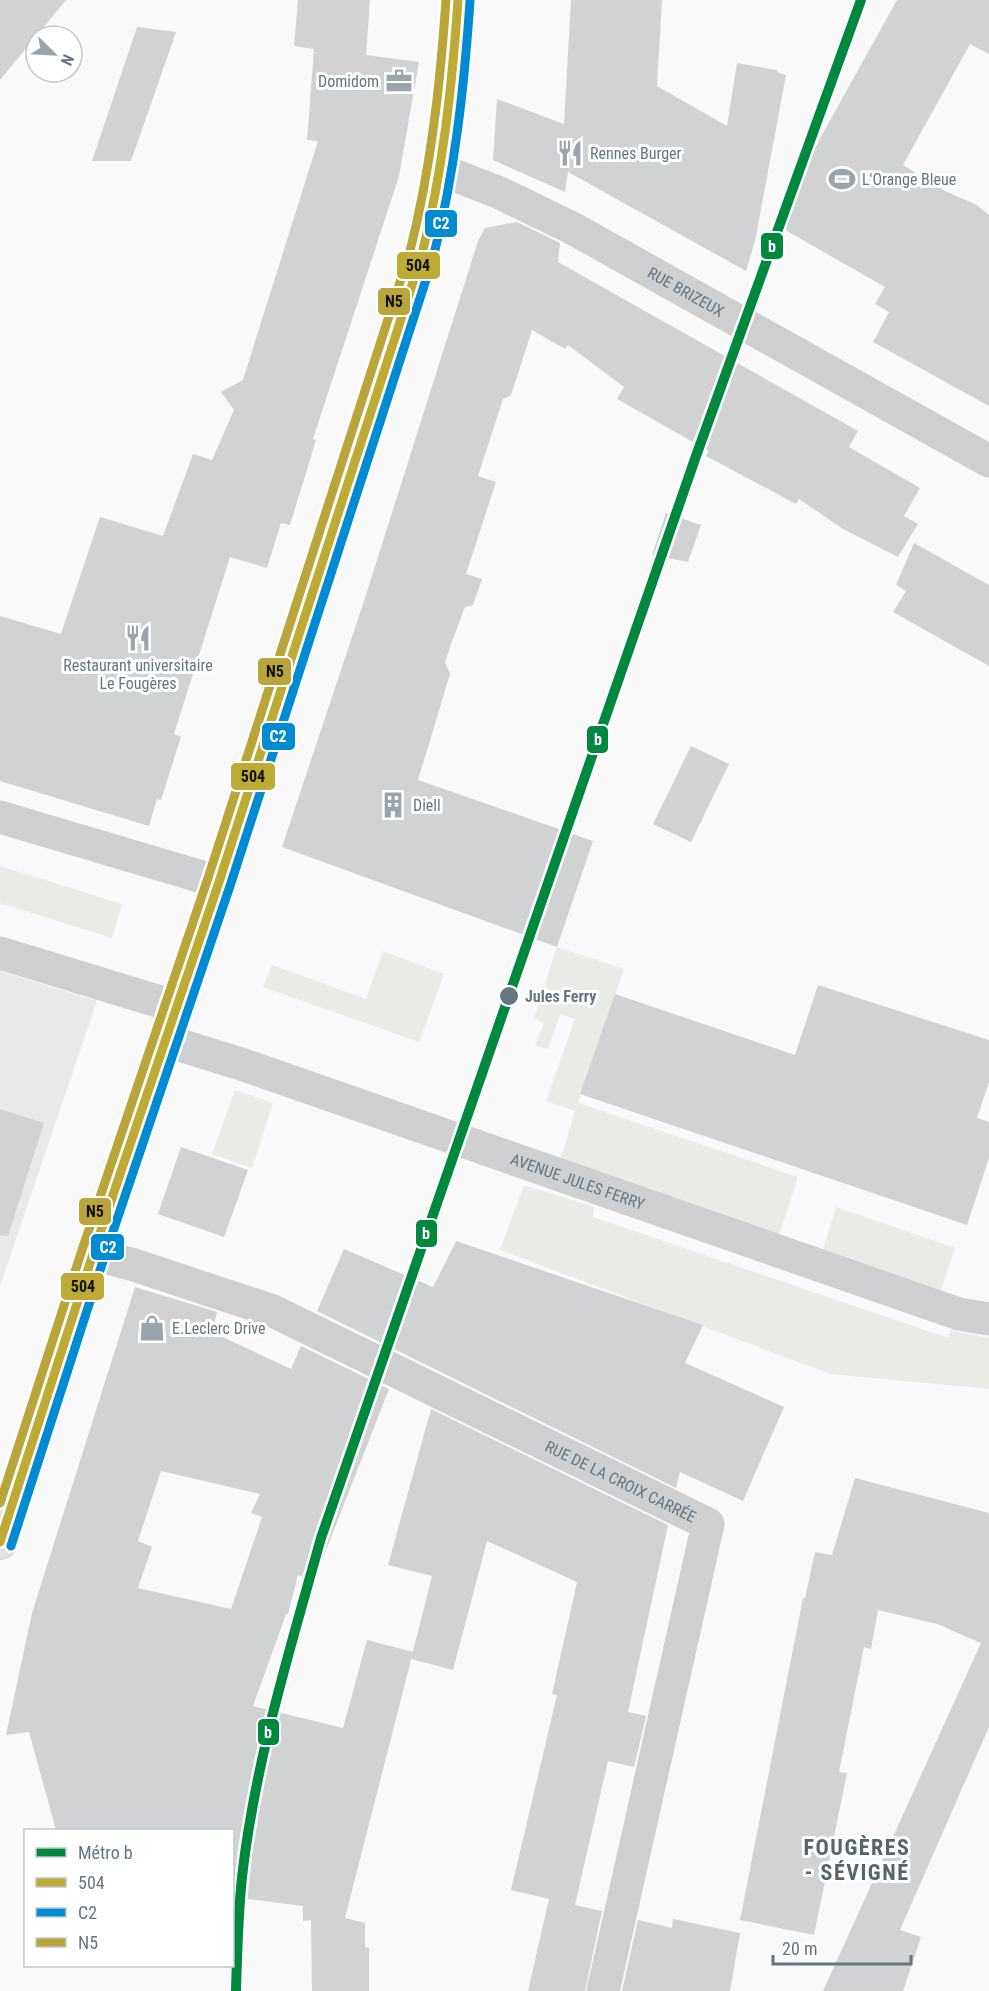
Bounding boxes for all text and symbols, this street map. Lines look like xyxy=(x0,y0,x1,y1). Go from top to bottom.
north arrow xyxy=(24,24,84,84)
text: N xyxy=(57,52,78,68)
office icon: Domidom xyxy=(384,66,414,96)
place label: Domidom xyxy=(318,72,379,91)
restaurant icon: Rennes Burger xyxy=(555,138,585,168)
place label: Rennes Burger xyxy=(590,144,682,163)
sports icon: L'Orange Bleue xyxy=(827,164,857,194)
place label: L'Orange Bleue xyxy=(862,170,956,189)
line badge: C2 xyxy=(424,209,458,238)
text: C2 xyxy=(432,214,450,233)
line badge: b xyxy=(760,232,784,260)
text: b xyxy=(768,237,776,256)
line badge: 504 xyxy=(396,251,441,280)
text: 504 xyxy=(406,256,430,275)
street label: RUE BRIZEUX xyxy=(645,263,728,321)
line badge: N5 xyxy=(377,287,411,316)
text: N5 xyxy=(385,292,403,311)
restaurant icon: Restaurant universitaire Le Fougères xyxy=(123,623,153,653)
place label: Restaurant universitaire Le Fougères xyxy=(63,656,213,693)
line badge: N5 xyxy=(257,657,292,686)
text: N5 xyxy=(266,662,284,681)
line badge: C2 xyxy=(261,722,296,751)
line badge: b xyxy=(586,725,609,754)
text: C2 xyxy=(269,727,287,746)
text: b xyxy=(594,730,602,749)
line badge: 504 xyxy=(230,762,276,791)
text: 504 xyxy=(241,767,265,786)
building icon: Diell xyxy=(378,790,408,820)
place label: Diell xyxy=(413,796,441,815)
marker: Jules Ferry xyxy=(498,985,520,1007)
place label: Jules Ferry xyxy=(525,987,596,1006)
street label: AVENUE JULES FERRY xyxy=(508,1149,648,1214)
line badge: N5 xyxy=(78,1197,112,1226)
text: N5 xyxy=(86,1202,104,1221)
line badge: b xyxy=(415,1219,438,1248)
text: b xyxy=(422,1224,430,1243)
line badge: C2 xyxy=(90,1233,125,1261)
text: C2 xyxy=(99,1238,117,1257)
line badge: 504 xyxy=(60,1272,105,1301)
text: 504 xyxy=(71,1277,95,1296)
shop icon: E.Leclerc Drive xyxy=(137,1313,167,1343)
place label: E.Leclerc Drive xyxy=(172,1319,266,1338)
street label: RUE DE LA CROIX CARRÉE xyxy=(542,1436,699,1526)
line badge: b xyxy=(257,1718,280,1746)
text: b xyxy=(264,1723,272,1742)
legend xyxy=(24,1829,234,1967)
district label: FOUGÈRES - SÉVIGNÉ xyxy=(804,1835,910,1885)
text: Métro b xyxy=(78,1842,133,1863)
text: 504 xyxy=(78,1872,105,1893)
text: C2 xyxy=(78,1902,97,1923)
scale bar xyxy=(773,1928,911,1966)
text: N5 xyxy=(78,1932,98,1953)
text: 20 m xyxy=(782,1938,817,1959)

